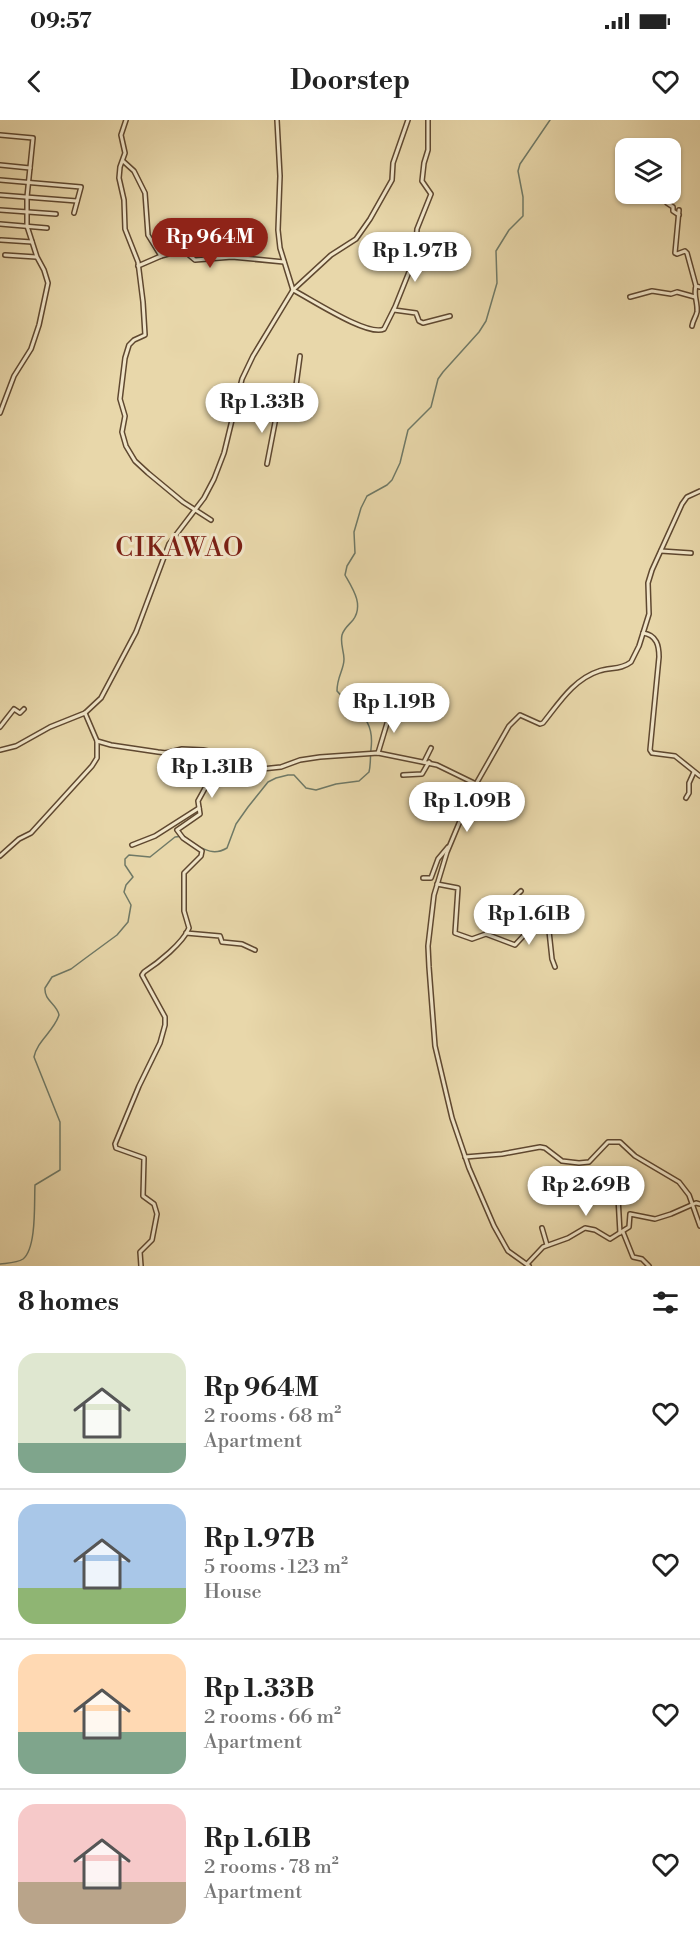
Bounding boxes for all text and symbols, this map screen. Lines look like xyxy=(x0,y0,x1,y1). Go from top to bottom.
text: 09:57 xyxy=(30,8,92,35)
text: Doorstep xyxy=(290,64,410,98)
icon: back xyxy=(18,65,51,98)
icon: heart xyxy=(649,65,682,98)
map controls xyxy=(615,138,681,204)
button: layers xyxy=(615,138,681,204)
pin: Rp 964M xyxy=(155,218,265,269)
text: Rp 964M xyxy=(166,225,254,250)
pin: Rp 1.97B xyxy=(353,232,477,283)
text: Rp 1.97B xyxy=(372,239,458,264)
pin: Rp 1.33B xyxy=(200,383,324,434)
text: Rp 1.33B xyxy=(219,390,305,415)
district label: CIKAWAO xyxy=(115,532,245,564)
pin: Rp 1.19B xyxy=(332,683,456,734)
text: Rp 1.19B xyxy=(353,690,436,715)
pin: Rp 1.31B xyxy=(150,748,274,799)
text: Rp 1.31B xyxy=(171,755,253,780)
pin: Rp 1.09B xyxy=(405,782,529,833)
text: Rp 1.09B xyxy=(423,789,511,814)
pin: Rp 1.61B xyxy=(467,895,591,946)
text: Rp 1.61B xyxy=(488,902,570,927)
pin: Rp 2.69B xyxy=(524,1166,648,1217)
text: Rp 2.69B xyxy=(542,1173,630,1198)
text: 8 homes xyxy=(18,1286,119,1318)
icon: filters xyxy=(649,1286,682,1319)
text: Rp 964M xyxy=(204,1372,319,1404)
icon: home xyxy=(66,1377,138,1449)
icon: heart xyxy=(649,1397,682,1430)
text: 2 rooms · 68 m² xyxy=(204,1404,341,1429)
text: Apartment xyxy=(204,1429,302,1454)
text: Rp 1.97B xyxy=(204,1523,315,1555)
icon: home xyxy=(66,1528,138,1600)
icon: heart xyxy=(649,1548,682,1581)
text: 5 rooms · 123 m² xyxy=(204,1555,348,1580)
text: House xyxy=(204,1580,262,1605)
text: Rp 1.33B xyxy=(204,1673,315,1705)
icon: home xyxy=(66,1678,138,1750)
icon: heart xyxy=(649,1698,682,1731)
text: 2 rooms · 66 m² xyxy=(204,1705,341,1730)
text: Apartment xyxy=(204,1730,302,1755)
text: Rp 1.61B xyxy=(204,1823,311,1855)
icon: home xyxy=(66,1828,138,1900)
icon: heart xyxy=(649,1848,682,1881)
text: 2 rooms · 78 m² xyxy=(204,1855,339,1880)
text: Apartment xyxy=(204,1880,302,1905)

